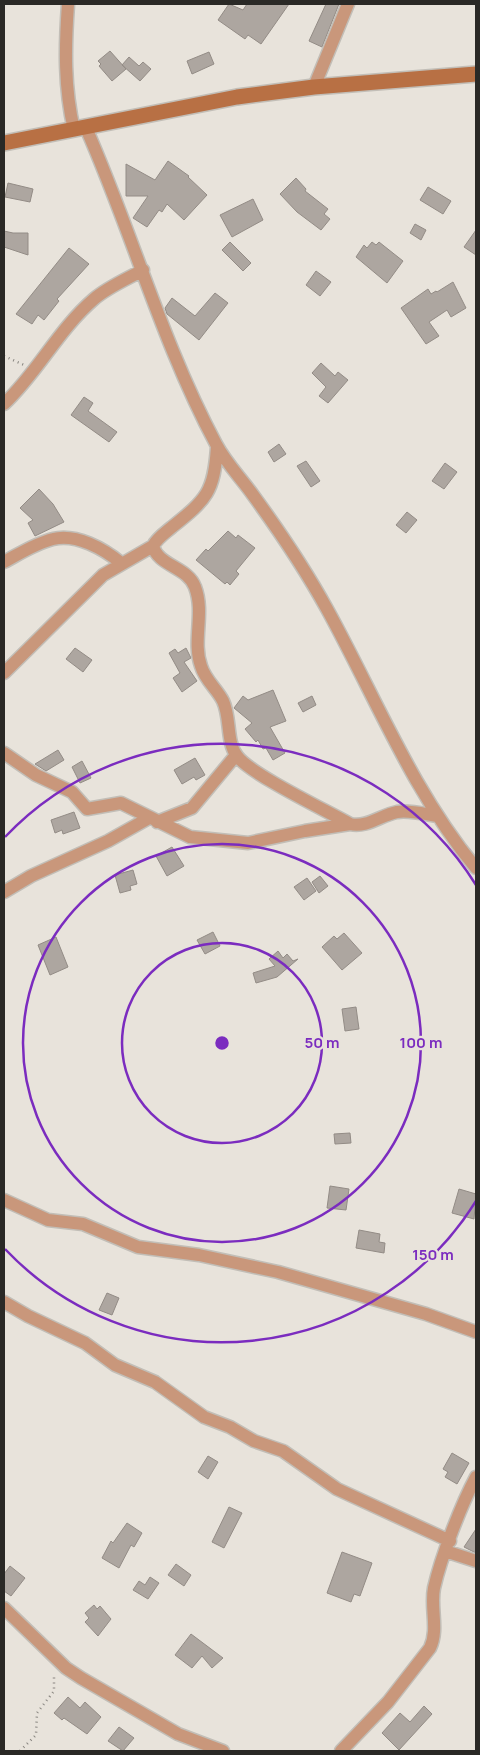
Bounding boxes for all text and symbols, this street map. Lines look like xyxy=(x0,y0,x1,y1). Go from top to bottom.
text: 50 m xyxy=(304,1032,340,1053)
text: 100 m xyxy=(400,1032,442,1053)
centre of rings xyxy=(213,1034,231,1052)
text: 150 m xyxy=(412,1244,454,1265)

